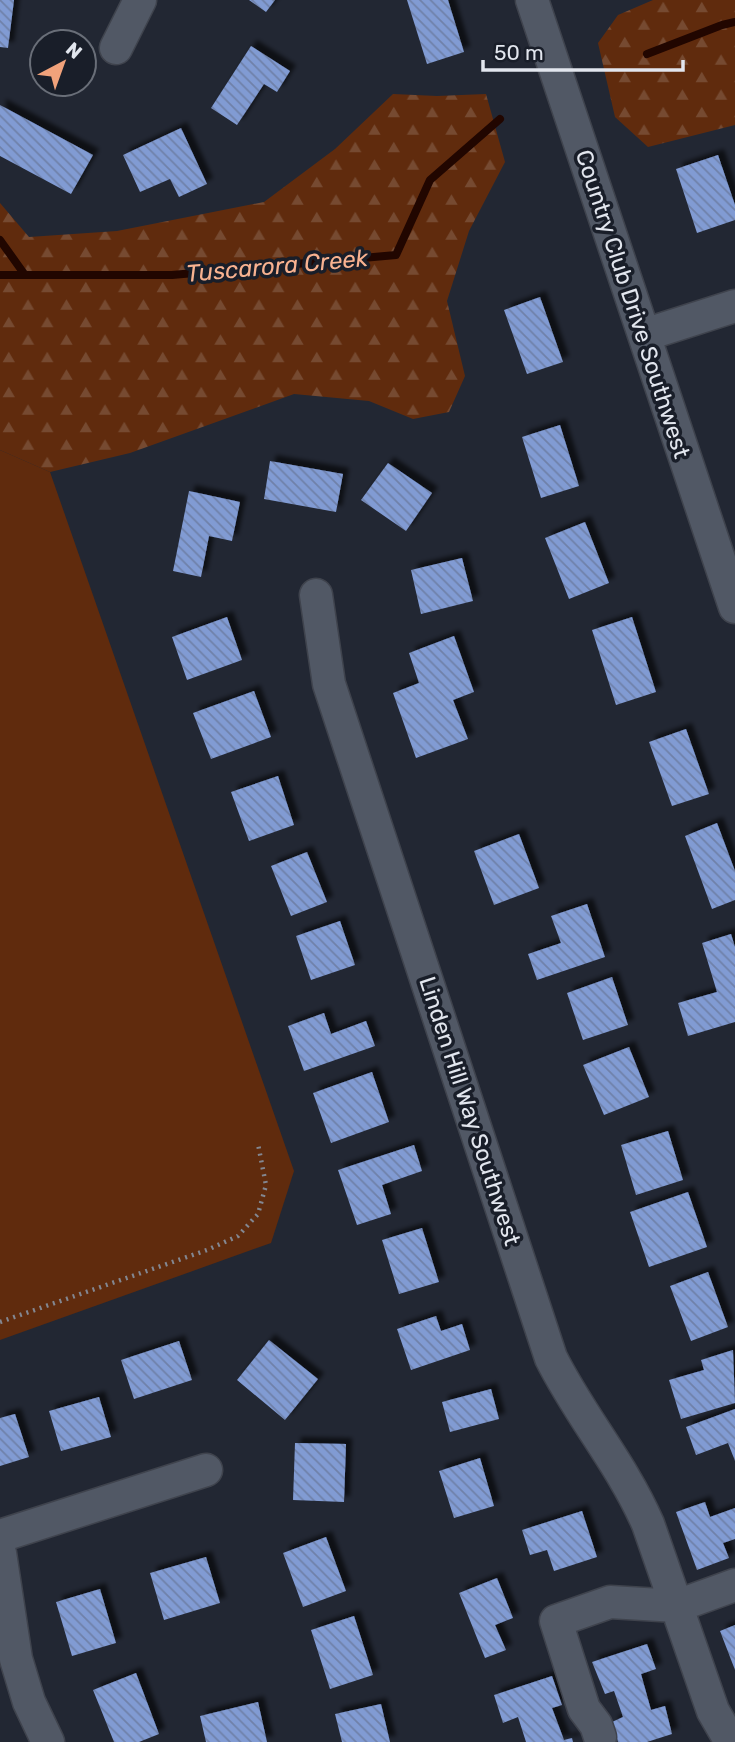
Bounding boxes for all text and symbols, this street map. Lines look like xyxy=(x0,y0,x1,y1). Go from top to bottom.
north arrow xyxy=(28,28,98,98)
scale bar xyxy=(483,28,682,72)
text: N xyxy=(61,37,87,64)
text: 50 m xyxy=(494,40,544,65)
street label: Country Club Drive Southwest xyxy=(570,146,696,462)
water label: Tuscarora Creek xyxy=(185,244,370,288)
street label: Linden Hill Way Southwest xyxy=(413,973,527,1249)

